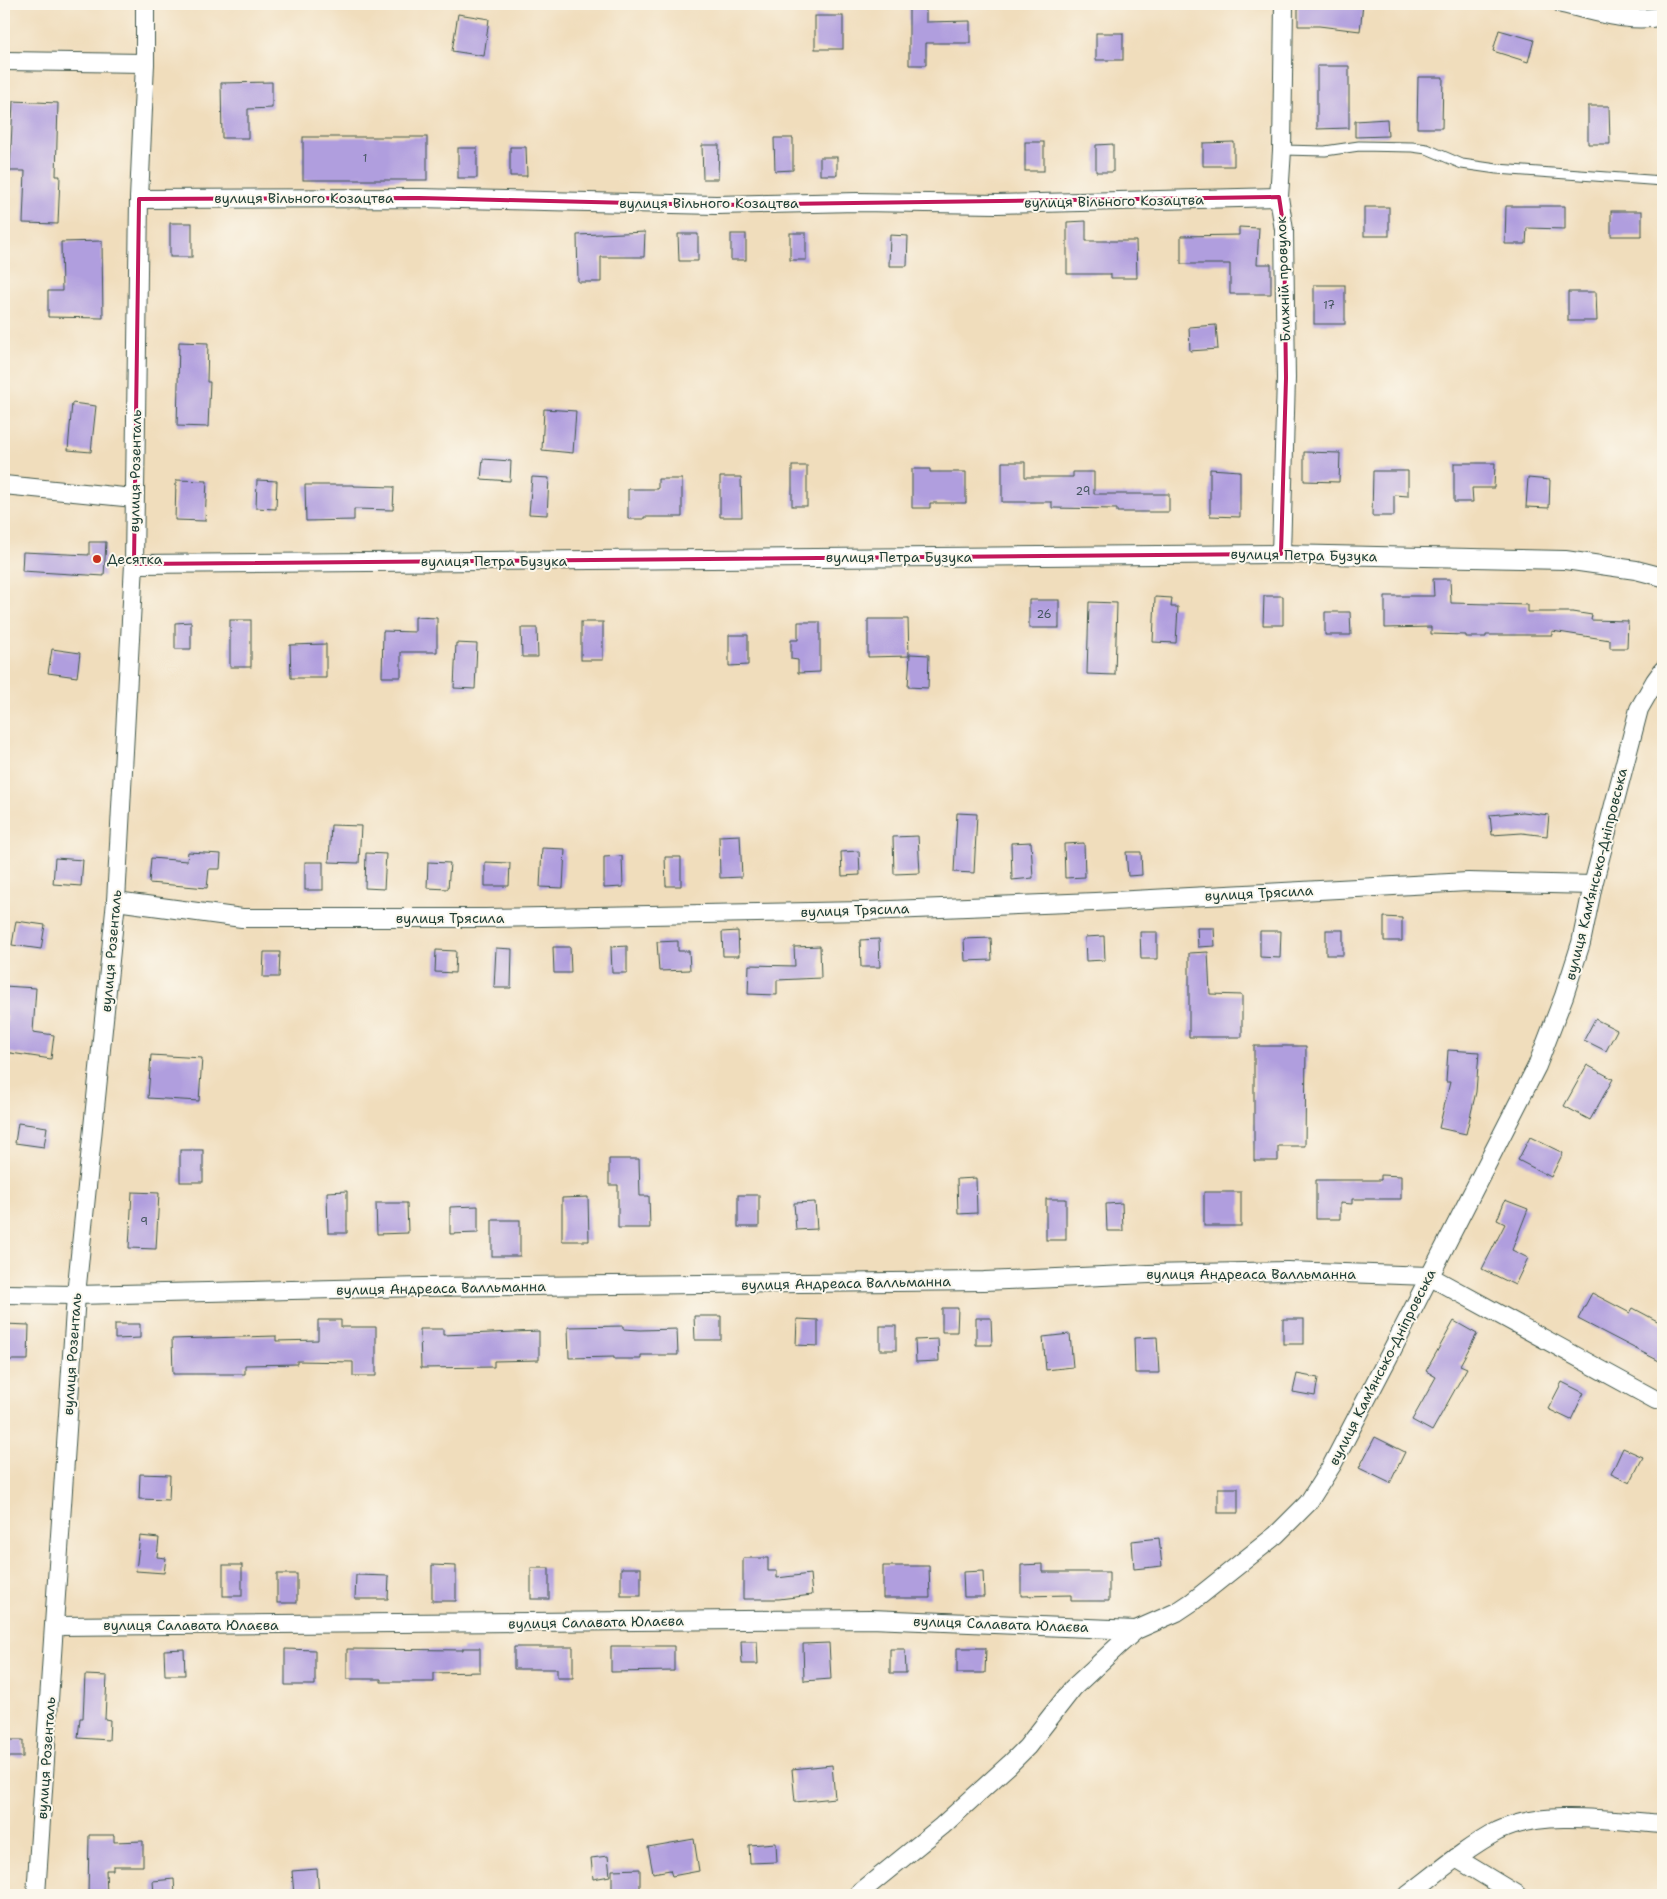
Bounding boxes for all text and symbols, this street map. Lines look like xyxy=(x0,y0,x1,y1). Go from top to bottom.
house number: 1 xyxy=(363,151,367,166)
street label: вулиця Вільного Козацтва xyxy=(214,189,394,207)
street label: вулиця Вільного Козацтва xyxy=(1024,190,1204,212)
street label: вулиця Вільного Козацтва xyxy=(619,194,799,212)
street label: Ближній провулок xyxy=(1272,215,1294,342)
house number: 17 xyxy=(1323,298,1335,313)
street label: вулиця Розенталь xyxy=(125,409,145,533)
house number: 29 xyxy=(1076,484,1090,499)
street label: вулиця Петра Бузука xyxy=(1231,545,1378,565)
street label: вулиця Петра Бузука xyxy=(826,548,973,566)
place label: Десятка xyxy=(107,550,163,568)
street label: вулиця Петра Бузука xyxy=(421,552,568,570)
marker: Десятка xyxy=(91,553,103,565)
house number: 26 xyxy=(1037,607,1051,622)
street label: вулиця Кам’янсько-Дніпровська xyxy=(1561,766,1631,982)
street label: вулиця Трясила xyxy=(1204,881,1314,905)
street label: вулиця Розенталь xyxy=(97,889,125,1013)
street label: вулиця Трясила xyxy=(800,899,910,921)
street label: вулиця Трясила xyxy=(396,909,505,927)
house number: 9 xyxy=(140,1214,148,1229)
street label: вулиця Андреаса Валльманна xyxy=(1146,1265,1356,1283)
street label: вулиця Кам’янсько-Дніпровська xyxy=(1324,1266,1440,1468)
street label: вулиця Андреаса Валльманна xyxy=(741,1272,951,1294)
street label: вулиця Андреаса Валльманна xyxy=(336,1277,546,1299)
street label: вулиця Розенталь xyxy=(59,1292,85,1416)
street label: вулиця Салавата Юлаєва xyxy=(508,1611,684,1633)
street label: вулиця Салавата Юлаєва xyxy=(913,1612,1089,1636)
street label: вулиця Салавата Юлаєва xyxy=(103,1616,279,1634)
street label: вулиця Розенталь xyxy=(33,1696,59,1820)

